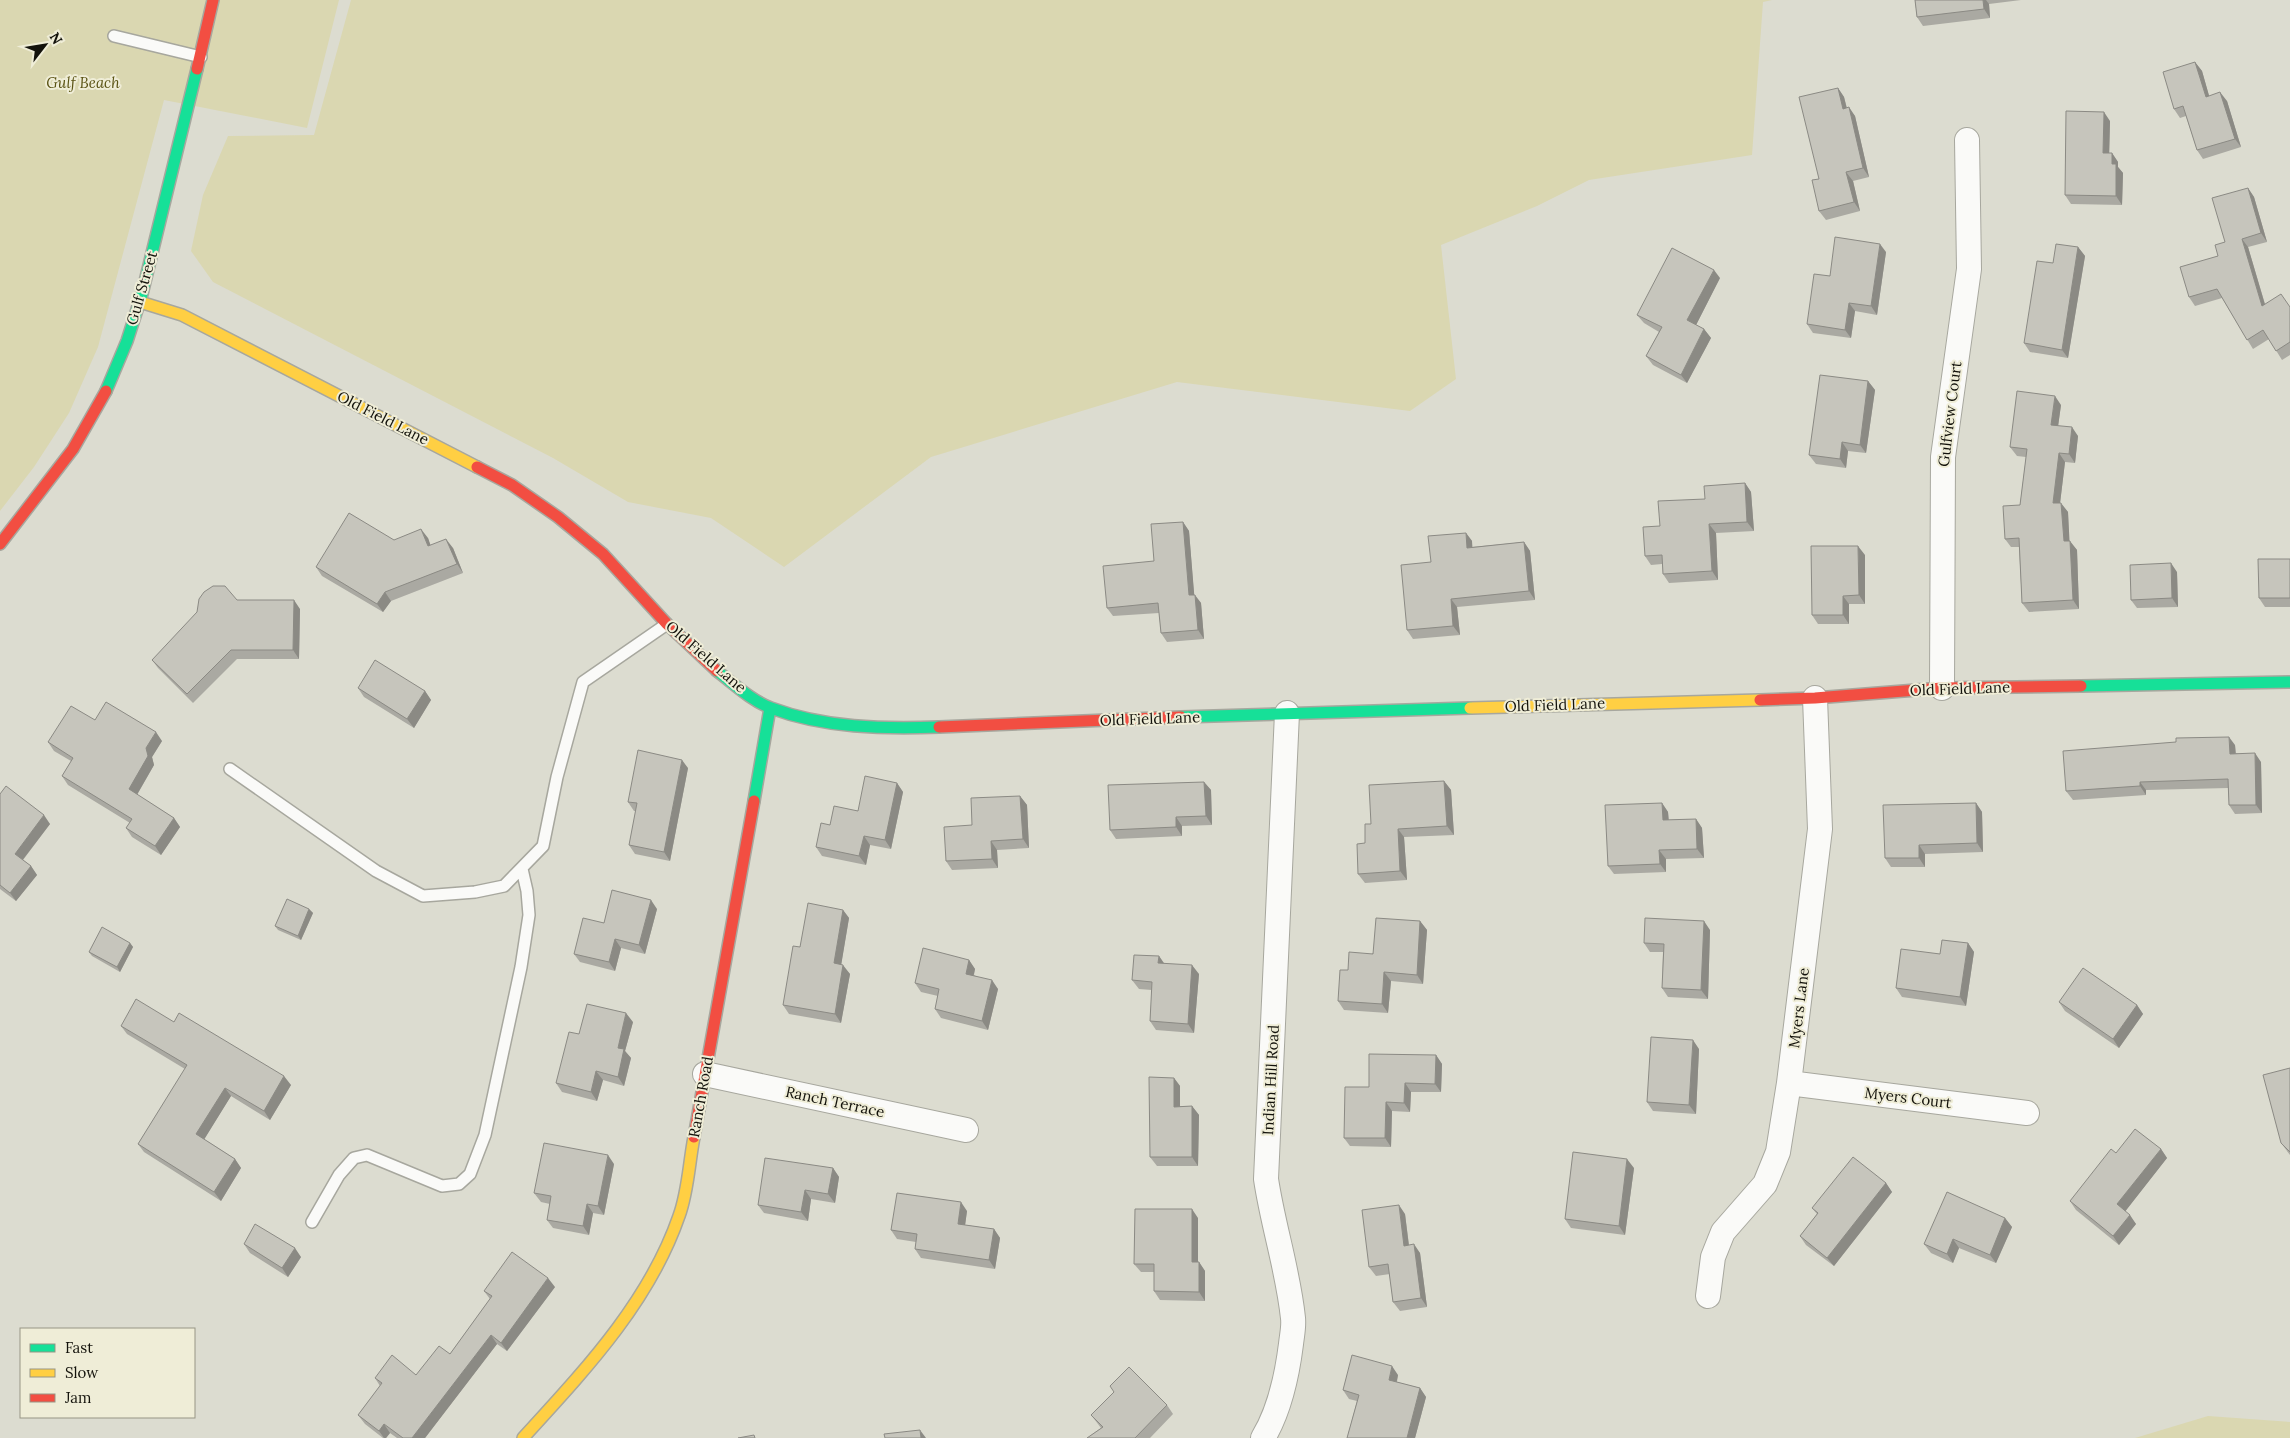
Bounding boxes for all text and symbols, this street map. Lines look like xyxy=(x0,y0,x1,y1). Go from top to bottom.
north arrow xyxy=(20,20,70,70)
text: N xyxy=(46,29,67,48)
park label: Gulf Beach xyxy=(46,73,120,92)
street label: Gulf Street xyxy=(122,249,161,327)
street label: Gulfview Court xyxy=(1934,360,1965,468)
street label: Old Field Lane xyxy=(334,386,432,449)
street label: Old Field Lane xyxy=(662,617,750,697)
street label: Old Field Lane xyxy=(1909,677,2010,700)
street label: Old Field Lane xyxy=(1504,693,1605,716)
street label: Old Field Lane xyxy=(1099,707,1200,730)
street label: Myers Lane xyxy=(1784,967,1813,1049)
street label: Indian Hill Road xyxy=(1258,1024,1283,1136)
street label: Ranch Road xyxy=(684,1055,717,1139)
street label: Ranch Terrace xyxy=(784,1082,886,1121)
street label: Myers Court xyxy=(1864,1083,1953,1112)
legend xyxy=(20,1328,195,1418)
text: Fast xyxy=(65,1338,93,1357)
text: Slow xyxy=(65,1363,98,1382)
text: Jam xyxy=(64,1388,92,1407)

